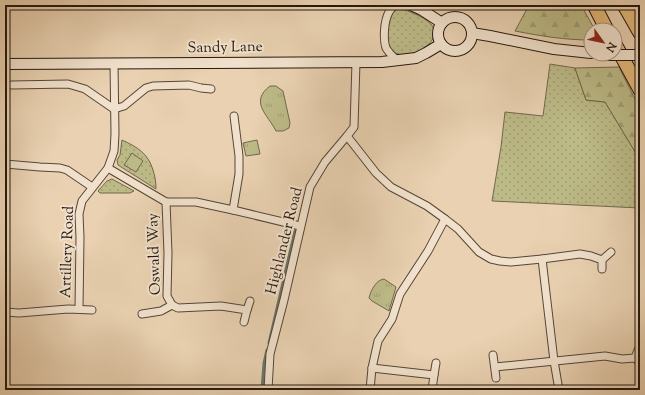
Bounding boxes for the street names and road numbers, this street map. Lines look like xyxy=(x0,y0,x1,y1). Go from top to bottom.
street label: Sandy Lane xyxy=(187,37,263,59)
street label: Highlander Road xyxy=(262,185,309,297)
street label: Artillery Road xyxy=(56,205,80,298)
street label: Oswald Way xyxy=(143,212,167,296)

